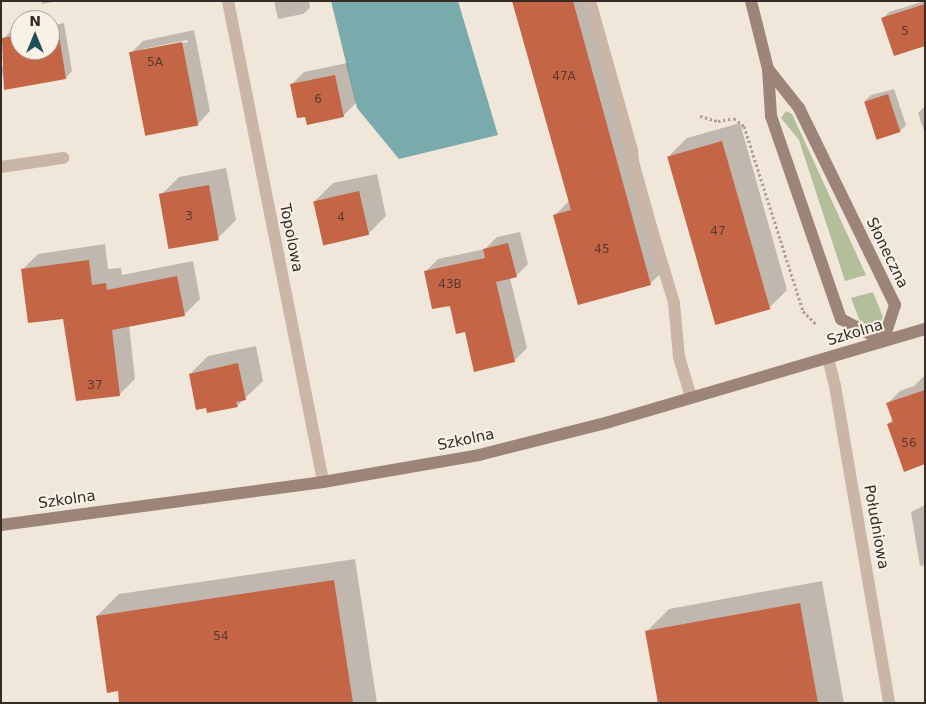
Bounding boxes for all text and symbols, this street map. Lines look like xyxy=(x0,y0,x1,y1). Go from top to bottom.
north arrow xyxy=(10,10,60,60)
text: N xyxy=(29,13,41,29)
house number: 5 xyxy=(901,25,909,39)
house number: 5A xyxy=(147,56,163,70)
house number: 47A xyxy=(552,70,576,84)
house number: 6 xyxy=(314,93,322,107)
street label: Topolowa xyxy=(276,202,306,274)
house number: 3 xyxy=(185,210,193,224)
house number: 4 xyxy=(337,211,345,225)
street label: Słoneczna xyxy=(862,215,912,291)
house number: 47 xyxy=(710,225,726,239)
house number: 45 xyxy=(594,243,610,257)
house number: 43B xyxy=(438,278,462,292)
street label: Szkolna xyxy=(825,316,885,350)
house number: 37 xyxy=(87,379,103,393)
street label: Szkolna xyxy=(436,425,496,455)
house number: 56 xyxy=(901,437,917,451)
street label: Południowa xyxy=(860,483,892,571)
street label: Szkolna xyxy=(37,487,97,513)
house number: 54 xyxy=(213,630,229,644)

